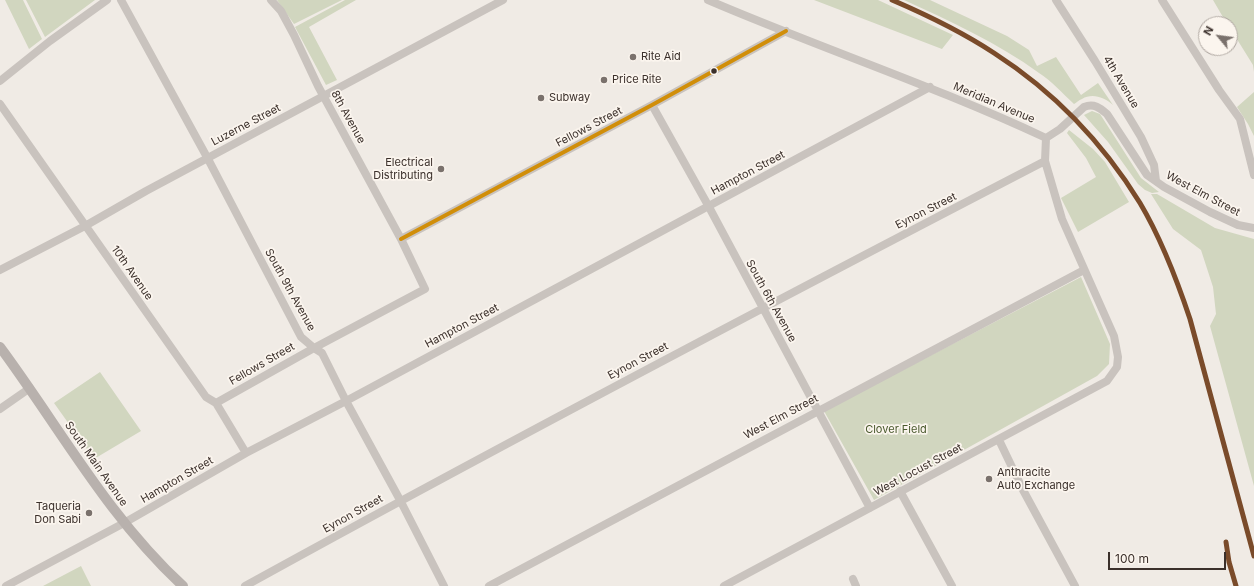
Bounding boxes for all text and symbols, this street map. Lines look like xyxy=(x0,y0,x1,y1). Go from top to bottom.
north arrow xyxy=(1198,16,1238,56)
text: N xyxy=(1200,24,1217,38)
place label: Rite Aid xyxy=(641,50,681,64)
marker: Rite Aid xyxy=(628,52,638,62)
street label: 4th Avenue xyxy=(1100,53,1142,111)
unlabelled marker xyxy=(709,66,719,76)
place label: Price Rite xyxy=(612,73,661,87)
marker: Price Rite xyxy=(599,75,609,85)
street label: Meridian Avenue xyxy=(951,80,1037,126)
street label: 8th Avenue xyxy=(328,88,368,146)
place label: Subway xyxy=(549,91,590,105)
marker: Subway xyxy=(536,93,546,103)
street label: Luzerne Street xyxy=(209,101,283,149)
street label: Fellows Street xyxy=(554,104,624,150)
street label: Hampton Street xyxy=(709,148,787,198)
place label: Electrical Distributing xyxy=(373,156,433,182)
marker: Electrical Distributing xyxy=(436,164,446,174)
street label: West Elm Street xyxy=(1164,169,1242,219)
street label: Eynon Street xyxy=(893,190,959,232)
street label: 10th Avenue xyxy=(108,243,156,303)
street label: South 9th Avenue xyxy=(262,246,318,334)
street label: South 6th Avenue xyxy=(743,258,799,344)
street label: Hampton Street xyxy=(423,301,501,351)
street label: Fellows Street xyxy=(227,340,297,388)
street label: Eynon Street xyxy=(606,340,670,382)
street label: West Elm Street xyxy=(742,392,820,442)
street label: South Main Avenue xyxy=(62,419,130,509)
park label: Clover Field xyxy=(865,423,927,437)
street label: West Locust Street xyxy=(871,441,965,499)
street label: Hampton Street xyxy=(138,454,216,506)
place label: Anthracite Auto Exchange xyxy=(997,466,1075,492)
marker: Anthracite Auto Exchange xyxy=(984,474,994,484)
street label: Eynon Street xyxy=(321,492,385,536)
place label: Taqueria Don Sabi xyxy=(34,500,81,526)
marker: Taqueria Don Sabi xyxy=(84,508,94,518)
scale bar xyxy=(1110,544,1228,570)
text: 100 m xyxy=(1115,551,1149,566)

